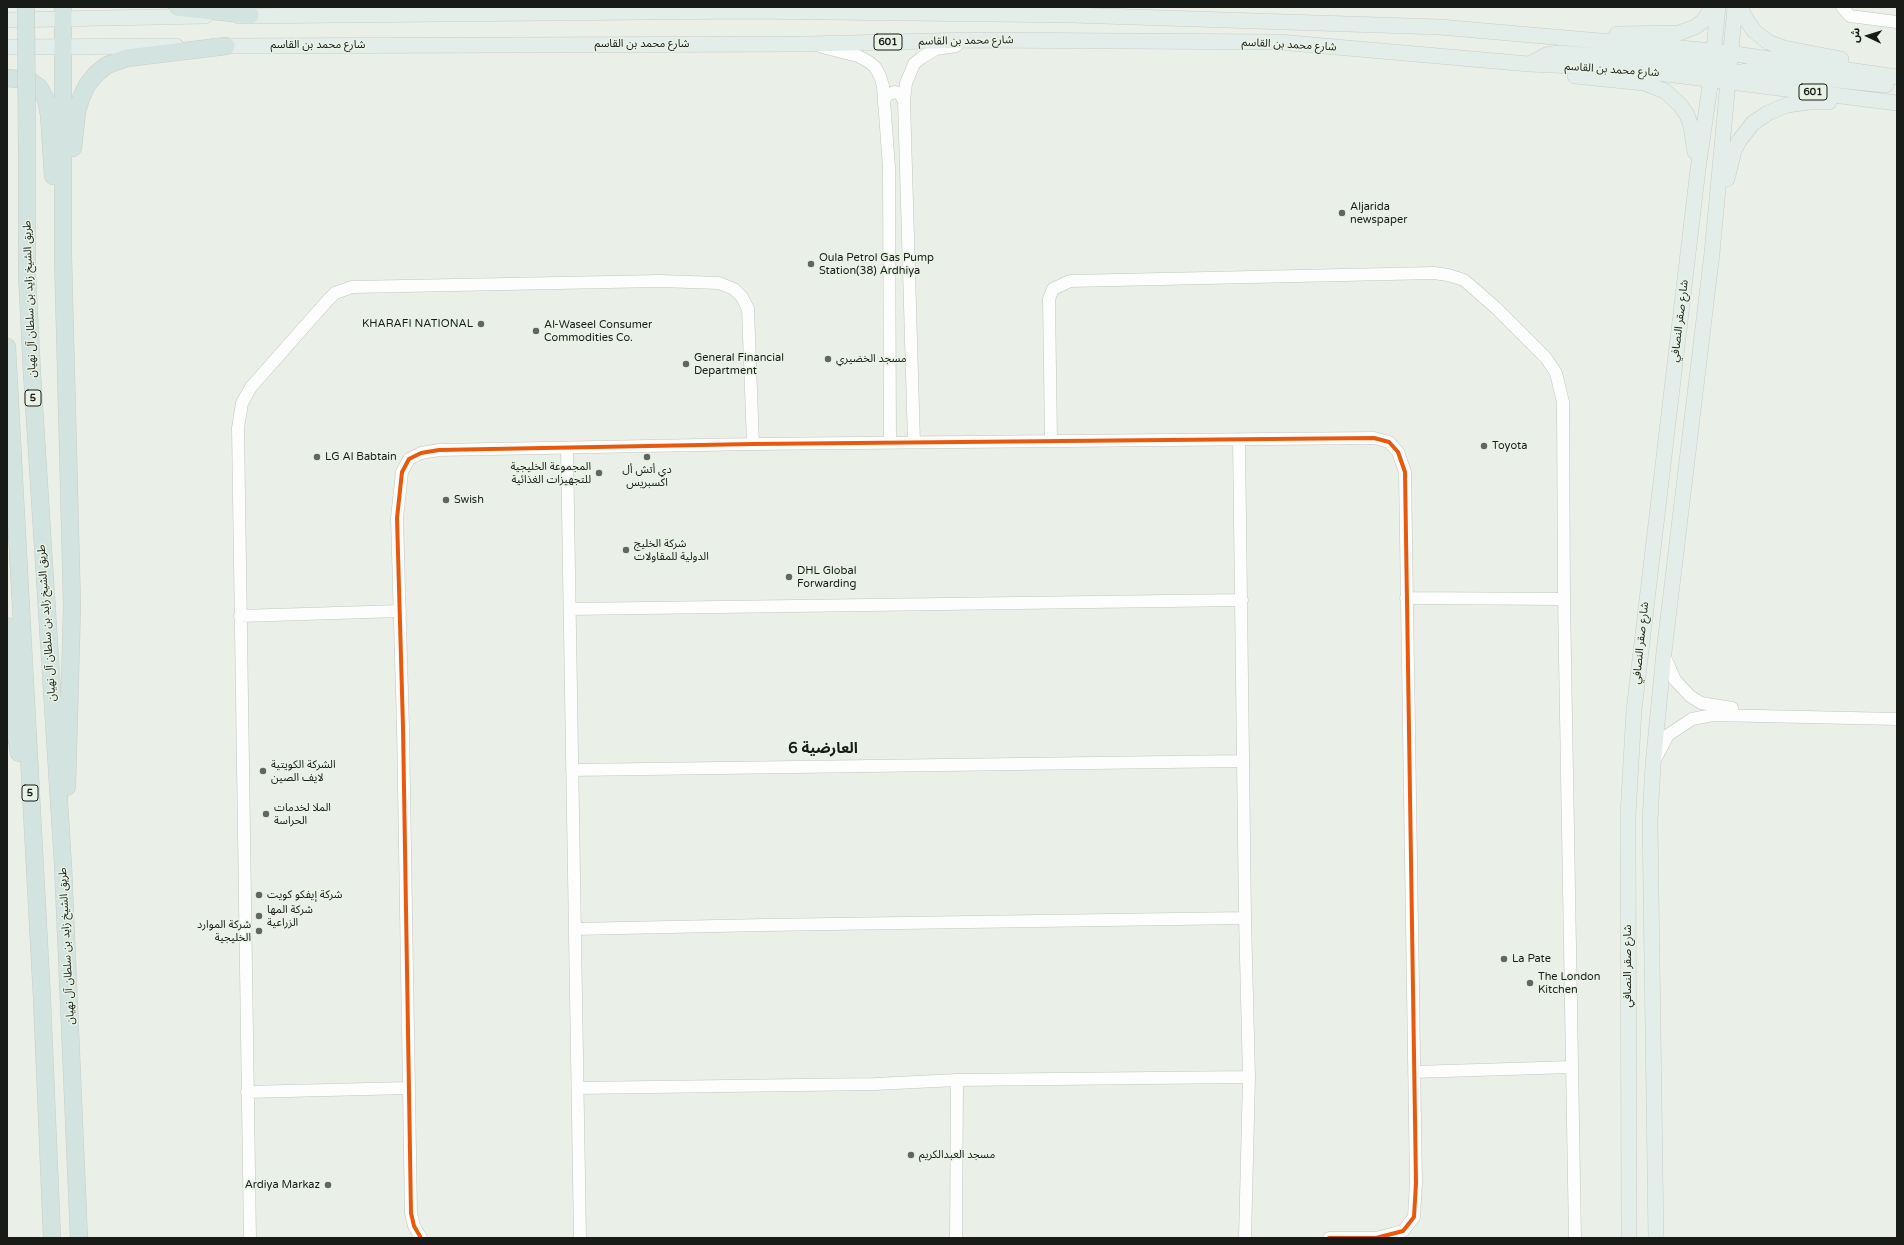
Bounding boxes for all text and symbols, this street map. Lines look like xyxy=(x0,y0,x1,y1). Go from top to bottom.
north arrow xyxy=(1848,16,1888,56)
text: ش xyxy=(1849,27,1863,43)
road number: 601 xyxy=(874,34,902,50)
street label: شارع محمد بن القاسم xyxy=(918,34,1014,48)
street label: شارع محمد بن القاسم xyxy=(1241,36,1337,54)
street label: شارع محمد بن القاسم xyxy=(595,37,689,51)
street label: شارع محمد بن القاسم xyxy=(271,38,365,52)
street label: شارع محمد بن القاسم xyxy=(1564,60,1660,80)
road number: 601 xyxy=(1799,84,1827,100)
place label: Aljarida newspaper xyxy=(1350,200,1407,226)
marker: Aljarida newspaper xyxy=(1337,208,1347,218)
street label: طريق الشيخ زايد بن سلطان آل نهيان xyxy=(21,220,39,378)
place label: Oula Petrol Gas Pump Station(38) Ardhiya xyxy=(819,251,934,277)
marker: Oula Petrol Gas Pump Station(38) Ardhiya xyxy=(806,259,816,269)
street label: شارع صقر النصافي xyxy=(1668,279,1692,363)
place label: KHARAFI NATIONAL xyxy=(362,317,473,331)
place label: Al-Waseel Consumer Commodities Co. xyxy=(544,318,652,344)
marker: KHARAFI NATIONAL xyxy=(476,319,486,329)
marker: Al-Waseel Consumer Commodities Co. xyxy=(531,326,541,336)
place label: General Financial Department xyxy=(694,351,784,377)
place label: مسجد الخضيري xyxy=(836,352,907,366)
marker: مسجد الخضيري xyxy=(823,354,833,364)
marker: General Financial Department xyxy=(681,359,691,369)
road number: 5 xyxy=(25,390,41,406)
place label: Toyota xyxy=(1492,439,1527,453)
marker: Toyota xyxy=(1479,441,1489,451)
place label: LG Al Babtain xyxy=(325,450,397,464)
marker: LG Al Babtain xyxy=(312,452,322,462)
marker: دي أتش أل اكسبريس xyxy=(642,452,652,462)
place label: المجموعة الخليجية للتجهيزات الغذائية xyxy=(511,460,591,486)
place label: دي أتش أل اكسبريس xyxy=(622,463,672,489)
marker: المجموعة الخليجية للتجهيزات الغذائية xyxy=(594,468,604,478)
place label: Swish xyxy=(454,493,484,507)
marker: Swish xyxy=(441,495,451,505)
place label: شركة الخليج الدولية للمقاولات xyxy=(634,537,709,563)
street label: طريق الشيخ زايد بن سلطان آل نهيان xyxy=(35,544,59,702)
marker: شركة الخليج الدولية للمقاولات xyxy=(621,545,631,555)
place label: DHL Global Forwarding xyxy=(797,564,856,590)
marker: DHL Global Forwarding xyxy=(784,572,794,582)
street label: شارع صقر النصافي xyxy=(1630,601,1652,685)
district label: العارضية 6 xyxy=(788,740,858,758)
place label: الشركة الكويتية لايف الصين xyxy=(271,758,336,784)
marker: الشركة الكويتية لايف الصين xyxy=(258,766,268,776)
road number: 5 xyxy=(22,785,38,801)
place label: الملا لخدمات الحراسة xyxy=(274,801,331,827)
marker: الملا لخدمات الحراسة xyxy=(261,809,271,819)
street label: طريق الشيخ زايد بن سلطان آل نهيان xyxy=(56,867,78,1025)
place label: شركة إيفكو كويت xyxy=(267,888,342,902)
marker: شركة إيفكو كويت xyxy=(254,890,264,900)
place label: شركة المها الزراعية xyxy=(267,903,313,929)
marker: شركة المها الزراعية xyxy=(254,911,264,921)
place label: شركة الموارد الخليجية xyxy=(197,918,251,944)
street label: شارع صقر النصافي xyxy=(1621,925,1635,1007)
marker: شركة الموارد الخليجية xyxy=(254,926,264,936)
place label: La Pate xyxy=(1512,952,1551,966)
marker: La Pate xyxy=(1499,954,1509,964)
place label: The London Kitchen xyxy=(1538,970,1600,996)
marker: The London Kitchen xyxy=(1525,978,1535,988)
place label: مسجد العبدالكريم xyxy=(919,1148,995,1162)
marker: مسجد العبدالكريم xyxy=(906,1150,916,1160)
place label: Ardiya Markaz xyxy=(245,1178,320,1192)
marker: Ardiya Markaz xyxy=(323,1180,333,1190)

